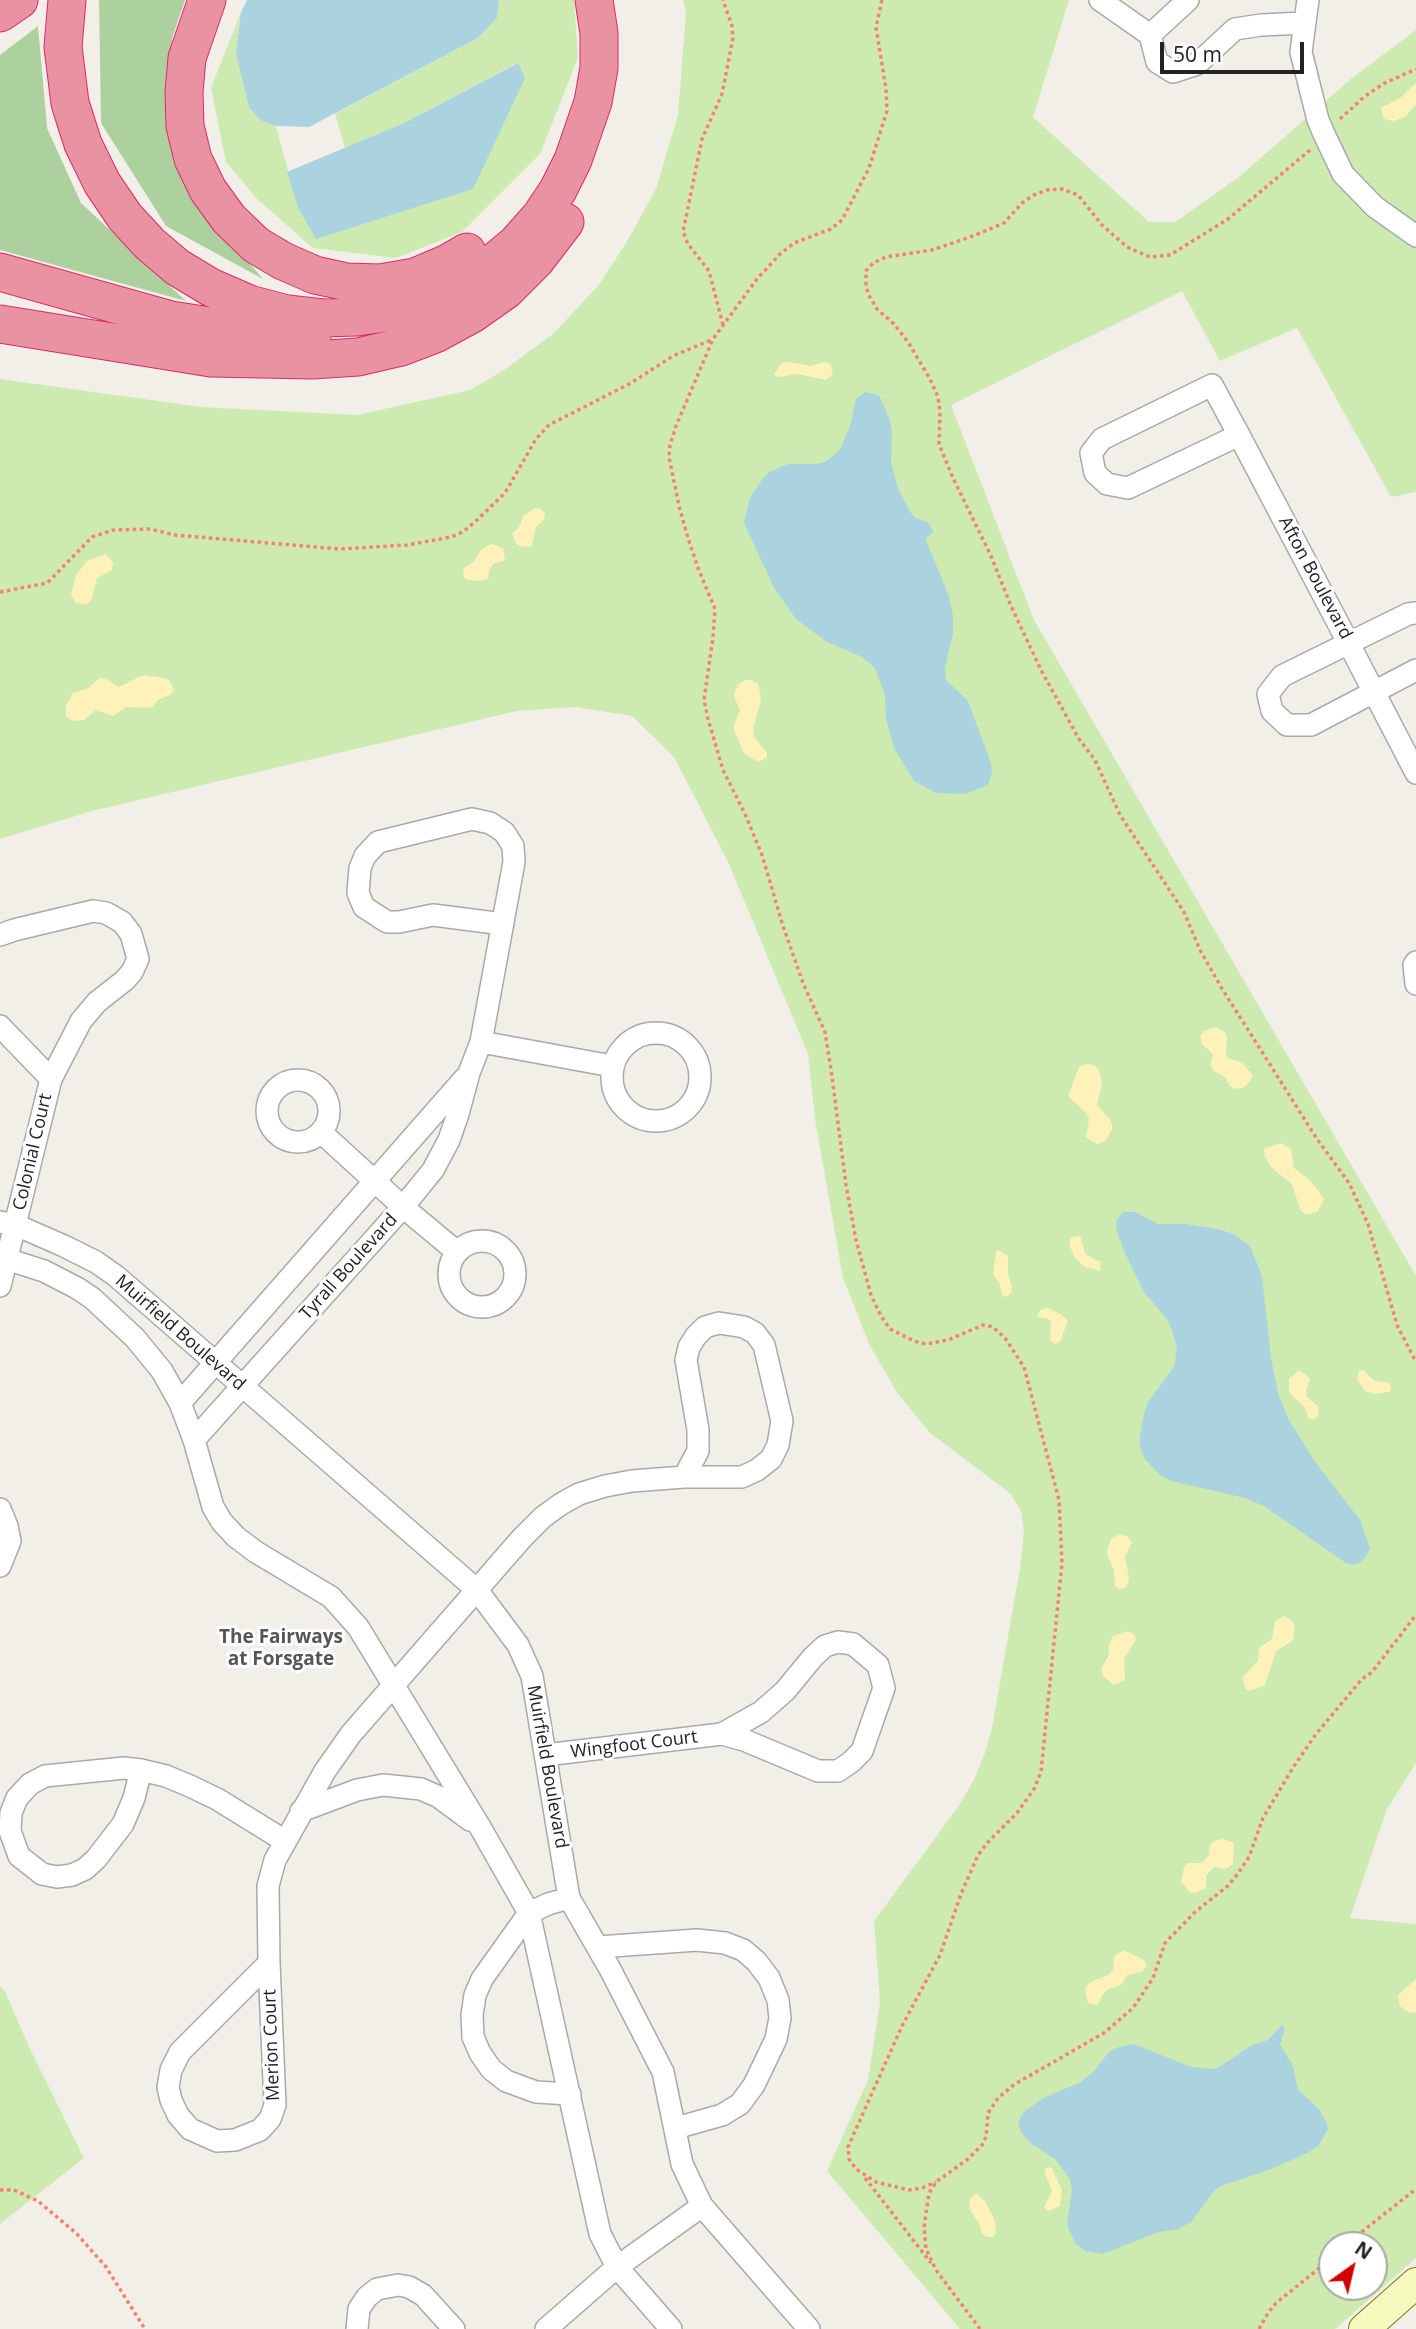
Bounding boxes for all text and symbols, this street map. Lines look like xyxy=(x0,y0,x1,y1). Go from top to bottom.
scale bar xyxy=(1164,28,1308,72)
text: 50 m xyxy=(1173,40,1222,68)
street label: Afton Boulevard xyxy=(1274,513,1356,643)
street label: Colonial Court xyxy=(9,1091,57,1213)
street label: Tyrall Boulevard xyxy=(296,1209,402,1325)
street label: Muirfield Boulevard xyxy=(110,1271,250,1395)
district label: The Fairways at Forsgate xyxy=(219,1627,343,1671)
street label: Muirfield Boulevard xyxy=(522,1684,572,1850)
street label: Wingfoot Court xyxy=(569,1726,699,1764)
street label: Merion Court xyxy=(259,1989,285,2101)
north arrow xyxy=(1318,2231,1388,2301)
text: N xyxy=(1350,2235,1377,2265)

